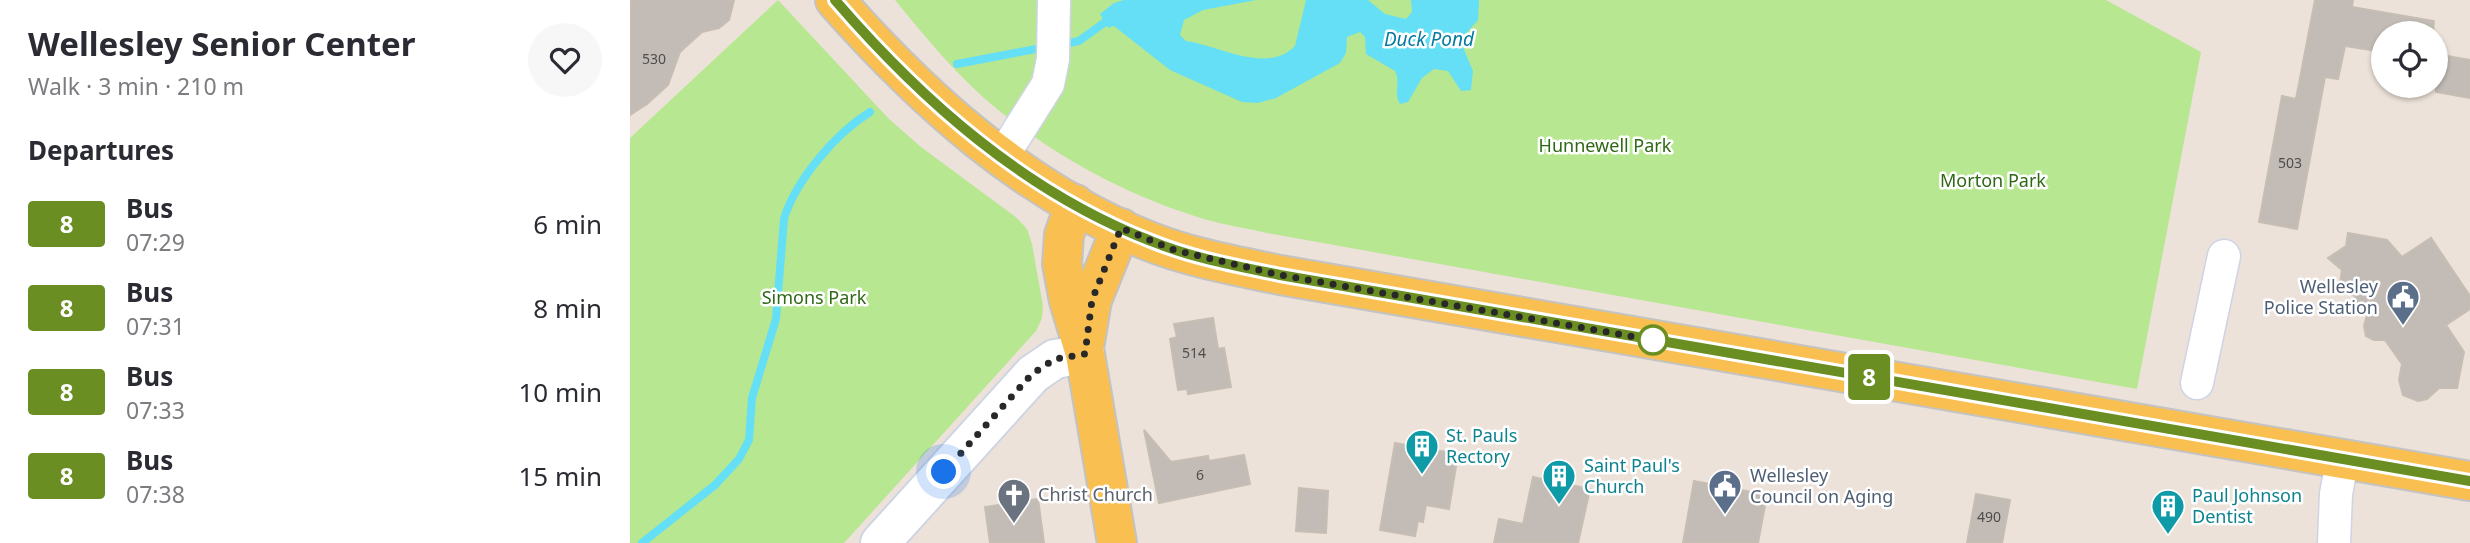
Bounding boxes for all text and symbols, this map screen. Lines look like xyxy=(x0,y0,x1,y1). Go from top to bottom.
text: Wellesley Senior Center xyxy=(28,21,415,66)
map controls xyxy=(2371,21,2448,98)
button: locate xyxy=(2371,21,2448,98)
button: heart xyxy=(528,23,602,97)
water label: Duck Pond xyxy=(1384,26,1475,52)
house number: 530 xyxy=(642,49,666,68)
text: Walk · 3 min · 210 m xyxy=(28,70,244,102)
text: Departures xyxy=(28,132,174,168)
park label: Hunnewell Park xyxy=(1539,133,1672,157)
house number: 503 xyxy=(2278,153,2302,172)
park label: Morton Park xyxy=(1940,168,2046,192)
text: Bus xyxy=(126,190,173,226)
text: 6 min xyxy=(533,206,602,242)
text: 8 xyxy=(60,207,73,240)
text: 07:29 xyxy=(126,226,185,258)
text: Bus xyxy=(126,274,173,310)
place label: Wellesley Police Station xyxy=(2264,274,2379,319)
public building icon: Wellesley Police Station xyxy=(2384,278,2422,327)
park label: Simons Park xyxy=(762,285,867,309)
text: 8 min xyxy=(533,290,602,326)
text: 8 xyxy=(60,291,73,324)
text: 07:31 xyxy=(126,310,185,342)
unlabelled marker xyxy=(1638,325,1668,355)
house number: 514 xyxy=(1182,343,1206,362)
line badge: 8 xyxy=(1846,354,1892,400)
text: Bus xyxy=(126,358,173,394)
text: 8 xyxy=(1862,360,1876,393)
text: 10 min xyxy=(518,374,602,410)
text: 8 xyxy=(60,375,73,408)
text: 07:33 xyxy=(126,394,185,426)
place label: St. Pauls Rectory xyxy=(1446,423,1517,468)
building icon: St. Pauls Rectory xyxy=(1403,427,1441,476)
text: Bus xyxy=(126,442,173,478)
place label: Saint Paul's Church xyxy=(1584,453,1680,498)
your location xyxy=(926,454,961,489)
building icon: Saint Paul's Church xyxy=(1540,457,1578,506)
text: 15 min xyxy=(518,458,602,494)
text: 8 xyxy=(60,459,73,492)
place label: Wellesley Council on Aging xyxy=(1750,463,1893,508)
house number: 6 xyxy=(1196,465,1204,484)
public building icon: Wellesley Council on Aging xyxy=(1706,467,1744,516)
church icon: Christ Church xyxy=(995,476,1033,525)
text: 07:38 xyxy=(126,478,185,510)
place label: Christ Church xyxy=(1038,482,1153,506)
place label: Paul Johnson Dentist xyxy=(2192,483,2302,528)
building icon: Paul Johnson Dentist xyxy=(2149,487,2187,536)
house number: 490 xyxy=(1977,507,2001,526)

